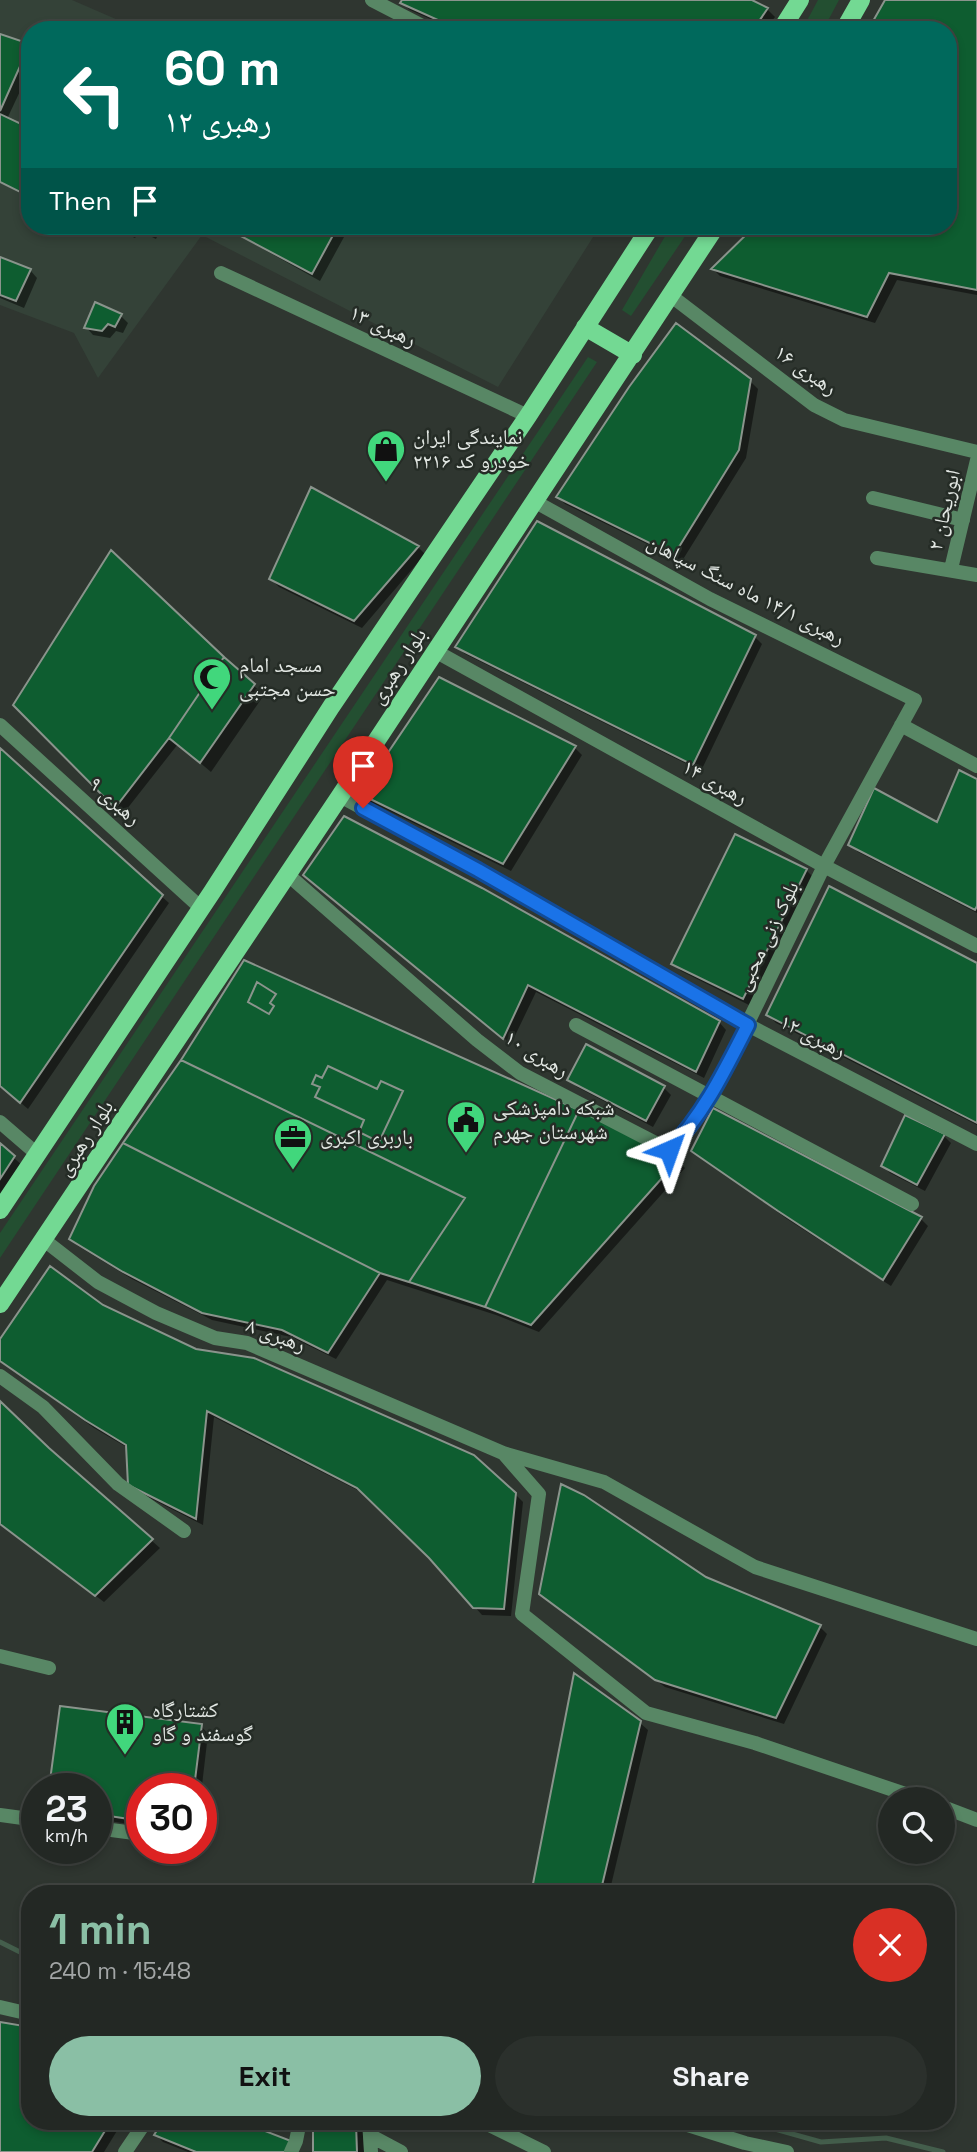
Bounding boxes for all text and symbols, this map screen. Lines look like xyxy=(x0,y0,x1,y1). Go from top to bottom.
text: 60 m xyxy=(164,37,280,99)
icon: left xyxy=(49,49,140,140)
text: رهبری ۱۲ xyxy=(164,101,272,141)
icon: arrive xyxy=(126,182,164,220)
text: Then xyxy=(49,184,112,218)
street label: رهبری ۱۳ xyxy=(346,298,421,353)
street label: رهبری ۱۶ xyxy=(770,338,843,401)
place label: نمایندگی ایران خودرو کد ۲۲۱۶ xyxy=(413,423,530,474)
shop icon: نمایندگی ایران خودرو کد ۲۲۱۶ xyxy=(365,428,407,483)
street label: ابوریحان ۲ xyxy=(921,467,966,553)
street label: رهبری ۱۴/۱ ماه سنگ سپاهان xyxy=(643,528,850,651)
street label: بلوار رهبری xyxy=(363,622,432,709)
place label: مسجد امام حسن مجتبی xyxy=(239,651,336,702)
mosque icon: مسجد امام حسن مجتبی xyxy=(191,656,233,711)
pin xyxy=(333,736,393,808)
icon: arrive xyxy=(344,747,382,785)
street label: رهبری ۱۴ xyxy=(678,753,753,810)
street label: رهبری ۹ xyxy=(84,770,147,831)
street label: بلوک زنی محبی xyxy=(728,876,805,995)
street label: رهبری ۱۲ xyxy=(776,1007,851,1064)
street label: رهبری ۱۰ xyxy=(500,1023,574,1084)
street label: بلوار رهبری xyxy=(50,1094,119,1181)
place label: شبکه دامپزشکی شهرستان جهرم xyxy=(493,1094,615,1146)
public building icon: شبکه دامپزشکی شهرستان جهرم xyxy=(445,1099,487,1154)
position arrow xyxy=(632,1113,706,1187)
office icon: باربری اکبری xyxy=(272,1116,314,1171)
place label: باربری اکبری xyxy=(320,1123,413,1150)
street label: رهبری ۸ xyxy=(243,1311,310,1358)
place label: کشتارگاه گوسفند و گاو xyxy=(152,1696,253,1747)
building icon: کشتارگاه گوسفند و گاو xyxy=(104,1701,146,1756)
speed limit sign: 30 xyxy=(126,1773,217,1864)
text: 23 xyxy=(45,1787,88,1831)
map controls xyxy=(878,1787,955,1864)
button: search xyxy=(878,1787,955,1864)
text: km/h xyxy=(45,1824,88,1847)
text: 1 min xyxy=(49,1903,152,1956)
button: close xyxy=(853,1908,927,1982)
text: 240 m · 15:48 xyxy=(49,1956,191,1986)
button: Exit xyxy=(49,2036,481,2116)
button: Share xyxy=(495,2036,927,2116)

